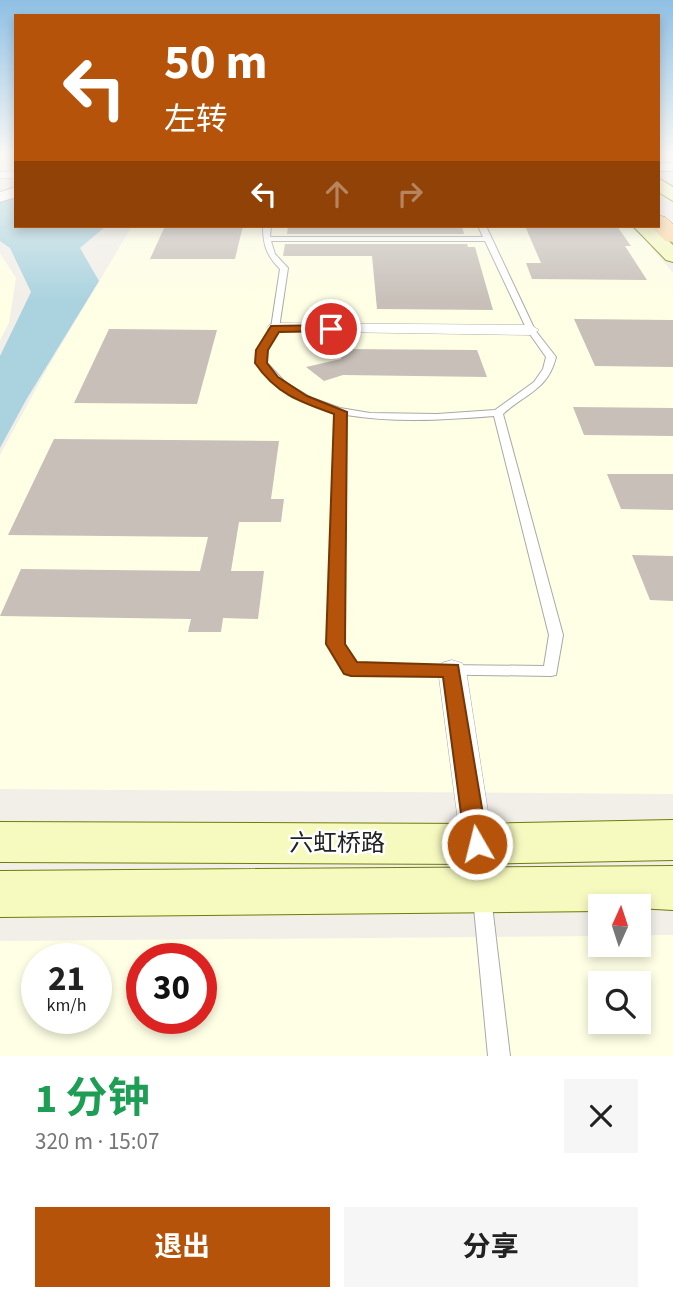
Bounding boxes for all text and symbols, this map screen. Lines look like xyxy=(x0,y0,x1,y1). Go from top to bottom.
text: 50 m xyxy=(164,28,268,98)
icon: left xyxy=(49,42,140,133)
text: 左转 xyxy=(164,97,228,143)
icon: left xyxy=(245,175,283,213)
icon: ahead xyxy=(318,175,356,213)
icon: right xyxy=(391,175,429,213)
pin xyxy=(301,299,361,359)
icon: arrive xyxy=(312,310,350,348)
position arrow xyxy=(440,807,514,881)
street label: 六虹桥路 xyxy=(289,826,385,861)
north arrow xyxy=(588,894,651,957)
map controls xyxy=(588,894,651,1034)
speed limit sign: 30 xyxy=(126,943,217,1034)
text: 21 xyxy=(48,954,85,1004)
button: search xyxy=(588,971,651,1034)
text: km/h xyxy=(47,993,86,1018)
text: 1 分钟 xyxy=(35,1069,150,1129)
button: close xyxy=(564,1079,638,1153)
text: 320 m · 15:07 xyxy=(35,1125,159,1158)
button: 退出 xyxy=(35,1207,330,1287)
button: 分享 xyxy=(344,1207,638,1287)

